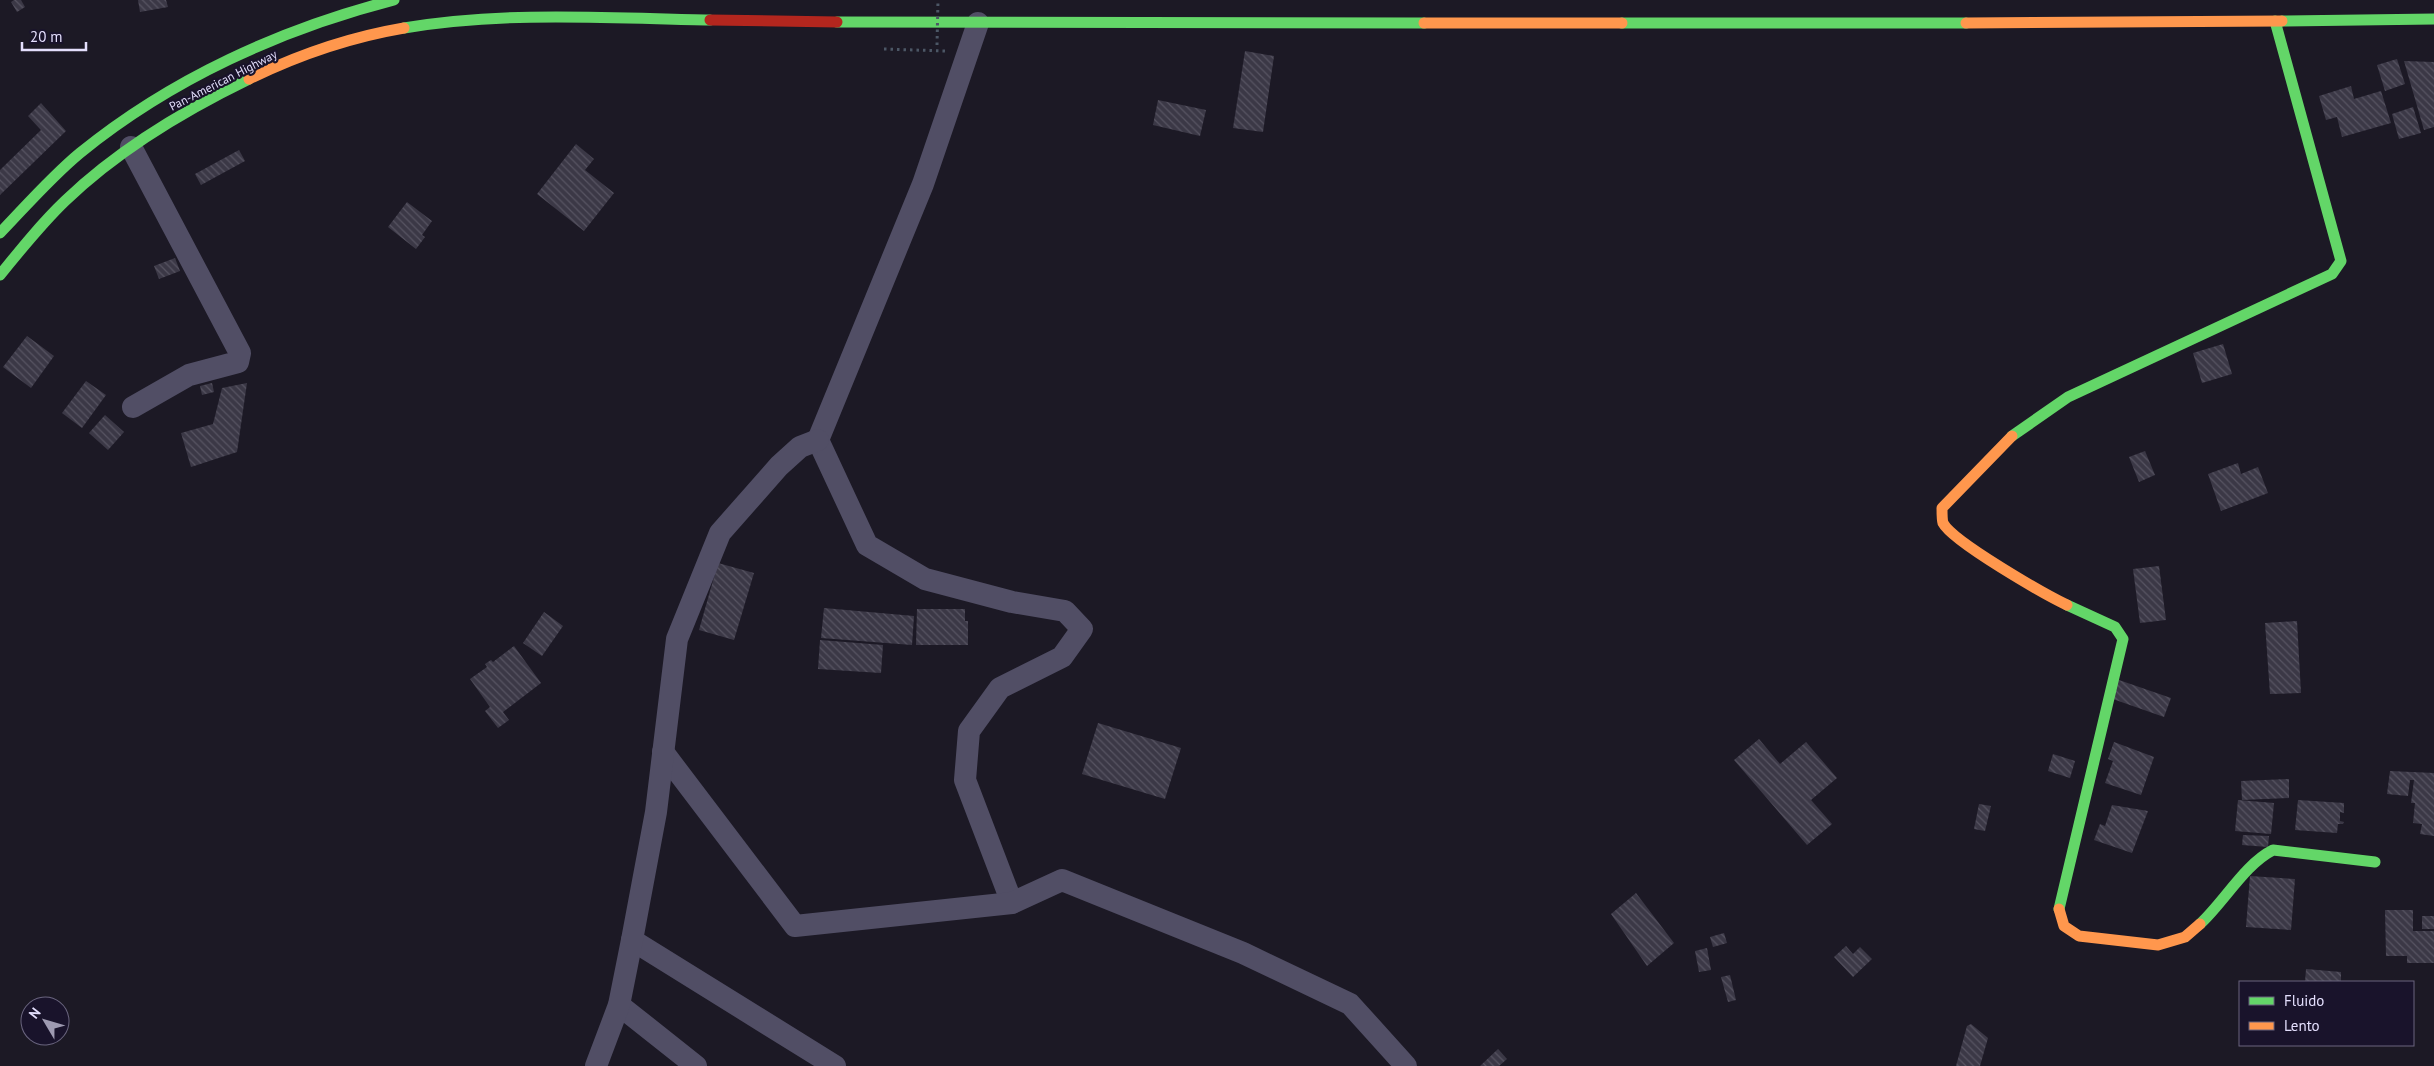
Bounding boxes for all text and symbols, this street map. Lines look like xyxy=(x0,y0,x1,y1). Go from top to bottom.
scale bar xyxy=(22,20,86,52)
text: 20 m xyxy=(30,27,63,46)
street label: Pan-American Highway xyxy=(167,46,280,114)
legend xyxy=(2239,981,2414,1046)
text: Fluido xyxy=(2284,991,2324,1010)
north arrow xyxy=(20,996,70,1046)
text: N xyxy=(25,1004,45,1022)
text: Lento xyxy=(2284,1016,2320,1035)

